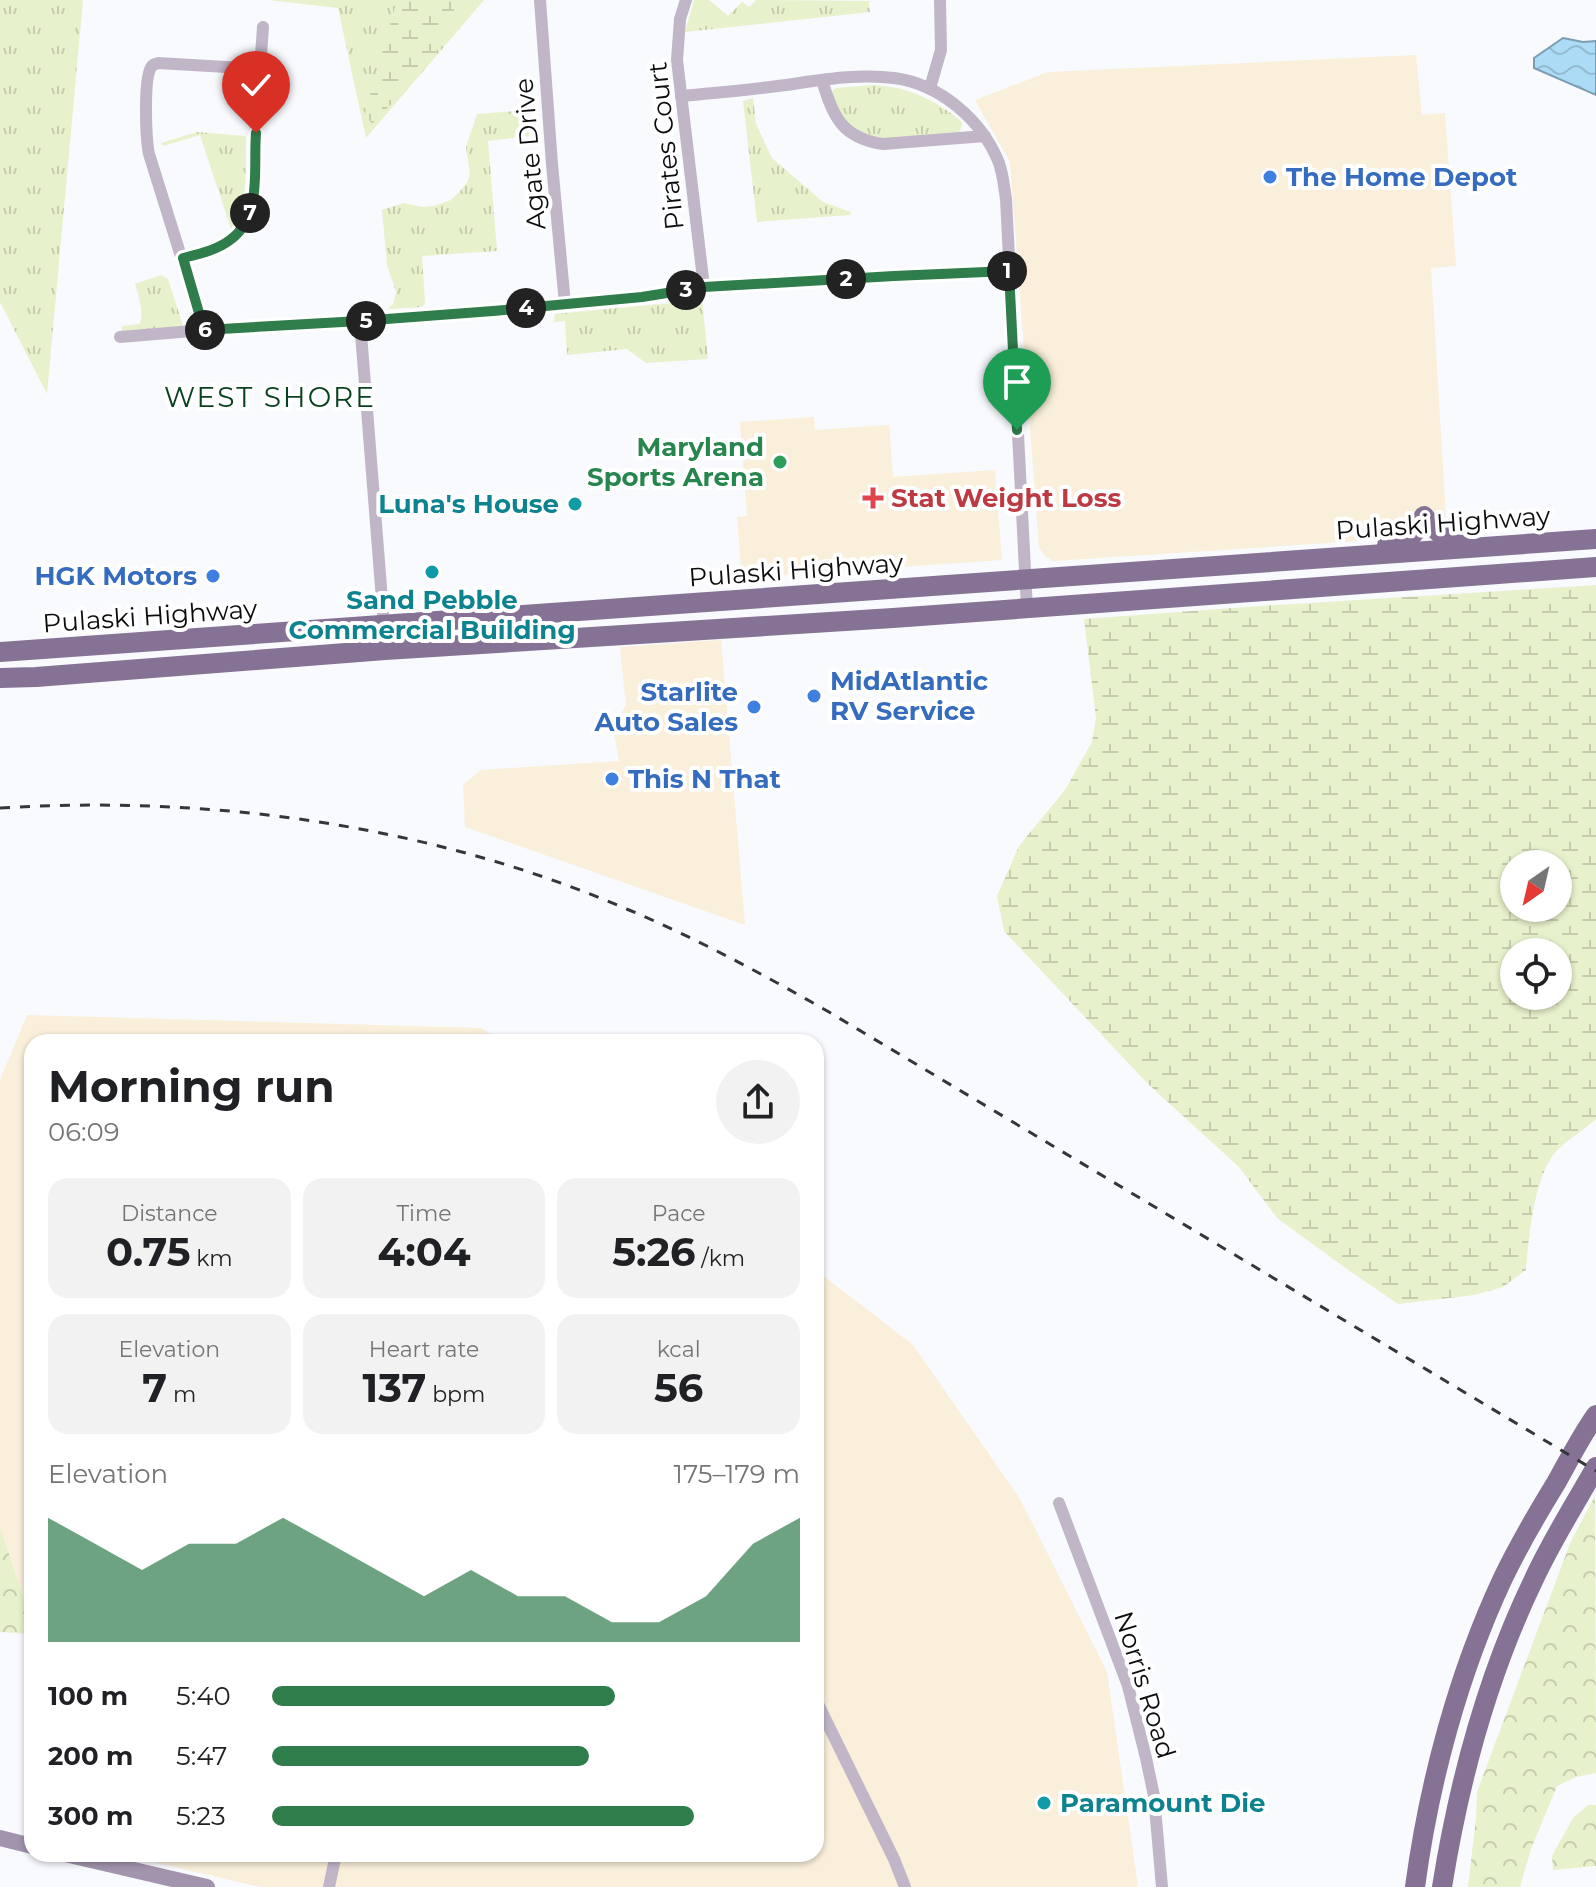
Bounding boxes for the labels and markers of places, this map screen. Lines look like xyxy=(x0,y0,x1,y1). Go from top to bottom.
pin xyxy=(222,51,290,133)
place label: The Home Depot xyxy=(1286,161,1517,193)
marker: The Home Depot xyxy=(1261,168,1279,186)
pin: 7 xyxy=(230,193,270,233)
pin: 1 xyxy=(987,251,1027,291)
pin: 2 xyxy=(826,259,866,299)
pin: 3 xyxy=(666,270,706,310)
pin: 4 xyxy=(506,288,546,328)
pin: 5 xyxy=(346,301,386,341)
pin: 6 xyxy=(185,310,225,350)
pin xyxy=(983,348,1051,430)
place label: Maryland Sports Arena xyxy=(587,431,764,493)
marker: Maryland Sports Arena xyxy=(771,453,789,471)
place label: Stat Weight Loss xyxy=(891,482,1121,514)
marker: Stat Weight Loss xyxy=(862,487,884,509)
place label: Luna's House xyxy=(378,488,559,520)
marker: Luna's House xyxy=(566,495,584,513)
place label: HGK Motors xyxy=(35,560,197,592)
marker: Sand Pebble Commercial Building xyxy=(423,563,441,581)
marker: HGK Motors xyxy=(204,567,222,585)
place label: Sand Pebble Commercial Building xyxy=(288,584,576,646)
place label: MidAtlantic RV Service xyxy=(830,665,988,727)
place label: Starlite Auto Sales xyxy=(594,676,738,738)
marker: MidAtlantic RV Service xyxy=(805,687,823,705)
marker: Starlite Auto Sales xyxy=(745,698,763,716)
place label: This N That xyxy=(628,763,781,795)
marker: This N That xyxy=(603,770,621,788)
place label: Paramount Die xyxy=(1060,1787,1266,1819)
marker: Paramount Die xyxy=(1035,1794,1053,1812)

